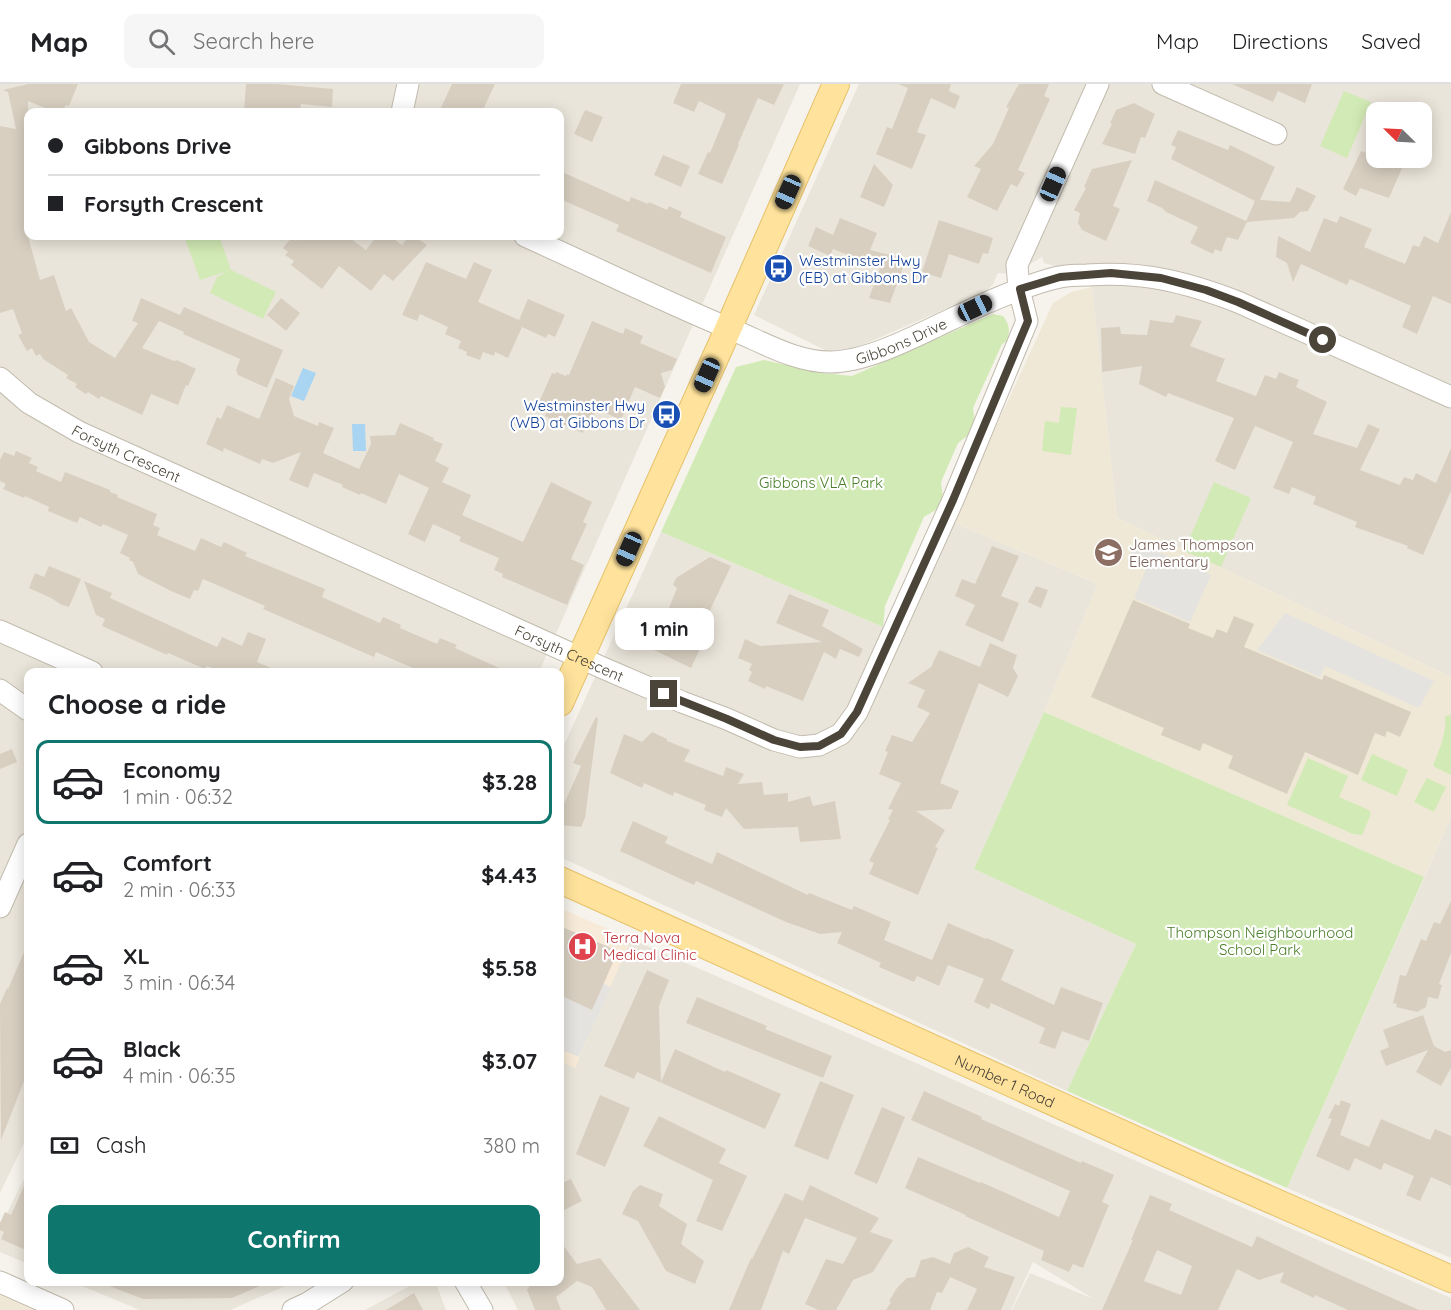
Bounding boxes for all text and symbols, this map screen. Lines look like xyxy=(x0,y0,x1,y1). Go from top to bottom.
search box xyxy=(124,14,544,68)
text: Map xyxy=(30,24,88,59)
icon: search xyxy=(145,25,178,58)
text: Search here xyxy=(193,27,315,55)
text: Map xyxy=(1156,28,1199,54)
text: Directions xyxy=(1232,28,1328,54)
text: Saved xyxy=(1361,28,1421,54)
north arrow xyxy=(1366,102,1432,168)
map controls xyxy=(1366,102,1432,168)
text: Gibbons Drive xyxy=(84,132,231,160)
car xyxy=(1037,164,1069,204)
car xyxy=(772,172,804,212)
text: Forsyth Crescent xyxy=(84,190,264,218)
place label: Westminster Hwy (EB) at Gibbons Dr xyxy=(799,251,928,287)
bus stop icon: Westminster Hwy (EB) at Gibbons Dr xyxy=(762,253,794,285)
car xyxy=(955,292,995,324)
street label: Gibbons Drive xyxy=(854,313,950,368)
route start xyxy=(1309,326,1336,353)
car xyxy=(691,355,723,395)
place label: Westminster Hwy (WB) at Gibbons Dr xyxy=(510,396,645,432)
bus stop icon: Westminster Hwy (WB) at Gibbons Dr xyxy=(650,398,682,430)
street label: Forsyth Crescent xyxy=(68,420,184,486)
park label: Gibbons VLA Park xyxy=(759,473,883,492)
car xyxy=(613,529,645,569)
place label: James Thompson Elementary xyxy=(1129,535,1254,571)
school or university icon: James Thompson Elementary xyxy=(1092,537,1124,569)
callout: 1 min xyxy=(614,607,714,649)
text: 1 min xyxy=(640,616,689,641)
street label: Forsyth Crescent xyxy=(512,620,627,685)
route end xyxy=(650,680,677,707)
text: Choose a ride xyxy=(48,687,226,721)
icon: car xyxy=(51,755,105,809)
text: Economy xyxy=(123,756,221,784)
text: $3.28 xyxy=(482,768,537,796)
text: 1 min · 06:32 xyxy=(123,784,233,809)
icon: car xyxy=(51,848,105,902)
text: Comfort xyxy=(123,849,212,877)
text: $4.43 xyxy=(481,861,537,889)
text: 2 min · 06:33 xyxy=(123,877,236,902)
park label: Thompson Neighbourhood School Park xyxy=(1167,923,1353,959)
place label: Terra Nova Medical Clinic xyxy=(603,928,697,964)
hospital icon: Terra Nova Medical Clinic xyxy=(566,930,598,962)
icon: car xyxy=(51,941,105,995)
text: XL xyxy=(123,942,150,970)
text: $5.58 xyxy=(482,954,537,982)
text: 3 min · 06:34 xyxy=(123,970,235,995)
icon: car xyxy=(51,1034,105,1088)
text: Black xyxy=(123,1035,181,1063)
text: $3.07 xyxy=(482,1047,537,1075)
street label: Number 1 Road xyxy=(952,1050,1058,1111)
text: 4 min · 06:35 xyxy=(123,1063,236,1088)
icon: cash xyxy=(48,1129,81,1162)
text: Cash xyxy=(96,1131,147,1159)
text: 380 m xyxy=(483,1133,540,1158)
button: Confirm xyxy=(48,1205,540,1274)

